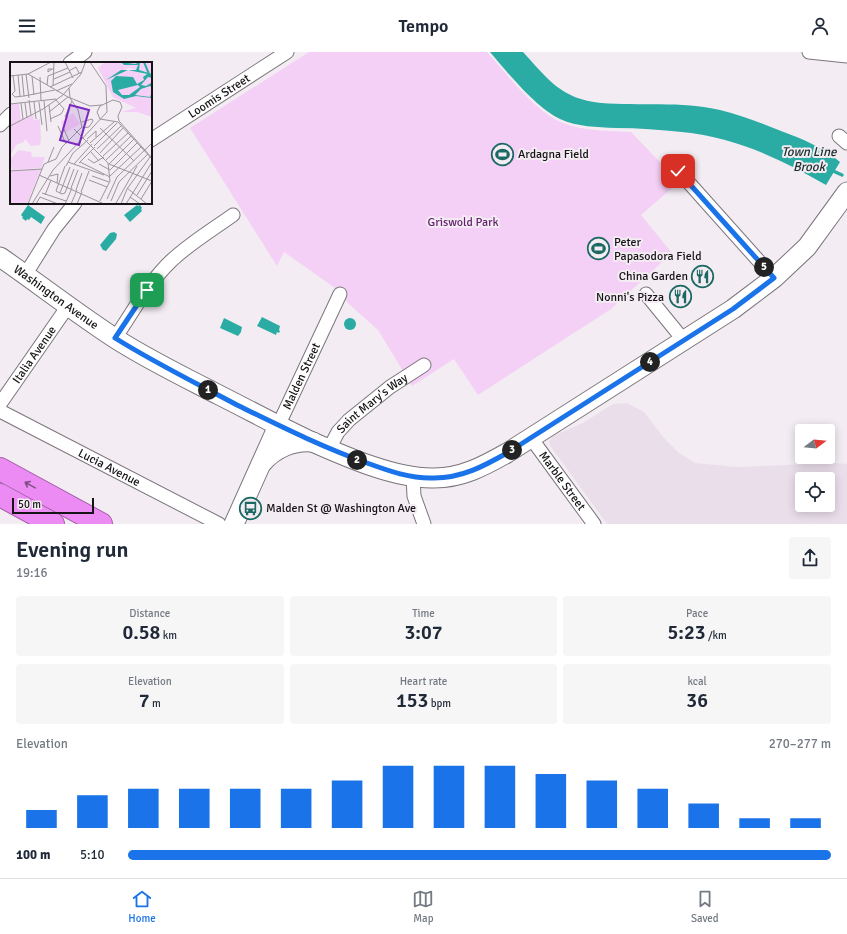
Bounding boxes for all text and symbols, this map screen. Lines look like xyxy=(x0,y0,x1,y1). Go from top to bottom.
icon: menu xyxy=(16,15,38,37)
text: Tempo xyxy=(399,15,448,37)
icon: person xyxy=(809,15,831,37)
inset map xyxy=(10,62,152,204)
street label: Loomis Street xyxy=(186,71,253,122)
sports icon: Ardagna Field xyxy=(490,141,516,167)
water label: Town Line Brook xyxy=(782,144,838,175)
place label: Ardagna Field xyxy=(518,147,589,162)
pin xyxy=(661,154,695,188)
icon: check xyxy=(667,160,689,182)
park label: Griswold Park xyxy=(427,215,499,230)
place label: Peter Papasodora Field xyxy=(614,235,702,264)
sports icon: Peter Papasodora Field xyxy=(585,236,611,262)
pin: 5 xyxy=(754,257,774,277)
text: 5 xyxy=(761,260,767,273)
street label: Washington Avenue xyxy=(11,262,101,333)
restaurant icon: China Garden xyxy=(690,263,716,289)
place label: China Garden xyxy=(619,269,688,284)
pin xyxy=(130,273,164,307)
icon: arrive xyxy=(136,279,158,301)
restaurant icon: Nonni's Pizza xyxy=(667,284,693,310)
place label: Nonni's Pizza xyxy=(596,290,664,305)
street label: Italia Avenue xyxy=(9,323,60,387)
street label: Malden Street xyxy=(280,341,324,412)
pin: 4 xyxy=(640,352,660,372)
text: 4 xyxy=(647,355,653,368)
street label: Saint Mary's Way xyxy=(334,370,411,437)
pin: 1 xyxy=(198,380,218,400)
text: 1 xyxy=(205,383,211,396)
north arrow xyxy=(795,424,835,464)
map controls xyxy=(795,424,835,512)
pin: 3 xyxy=(502,440,522,460)
text: 3 xyxy=(509,443,515,456)
street label: Lucia Avenue xyxy=(75,446,143,490)
street label: Marble Street xyxy=(535,448,589,514)
pin: 2 xyxy=(347,450,367,470)
text: 2 xyxy=(354,453,360,466)
button: locate xyxy=(795,472,835,512)
one-way arrow xyxy=(24,481,36,488)
bus stop icon: Malden St @ Washington Ave xyxy=(237,495,263,521)
scale bar xyxy=(12,496,94,515)
text: 50 m xyxy=(18,498,41,511)
place label: Malden St @ Washington Ave xyxy=(266,501,416,516)
text: Evening run xyxy=(16,536,129,563)
button: share xyxy=(789,537,831,579)
text: 19:16 xyxy=(16,565,48,581)
text: Distance xyxy=(129,607,170,620)
text: Time xyxy=(412,607,435,620)
text: Pace xyxy=(686,607,708,620)
text: 0.58 xyxy=(123,620,160,645)
text: 3:07 xyxy=(404,620,443,645)
text: 5:23 xyxy=(667,620,706,645)
text: km xyxy=(160,629,177,642)
text: /km xyxy=(706,629,727,642)
text: Elevation xyxy=(128,675,172,688)
text: Heart rate xyxy=(400,675,447,688)
text: kcal xyxy=(688,675,707,688)
text: 7 xyxy=(139,688,150,713)
text: 153 xyxy=(396,688,428,713)
text: 36 xyxy=(686,688,708,713)
text: m xyxy=(150,697,161,710)
text: bpm xyxy=(428,697,451,710)
text: Elevation xyxy=(16,736,68,752)
text: 270–277 m xyxy=(769,736,831,752)
text: 100 m xyxy=(16,847,50,863)
text: 5:10 xyxy=(80,847,105,863)
tab: Home xyxy=(128,888,156,925)
tab: Map xyxy=(412,888,434,925)
tab: Saved xyxy=(691,888,719,925)

